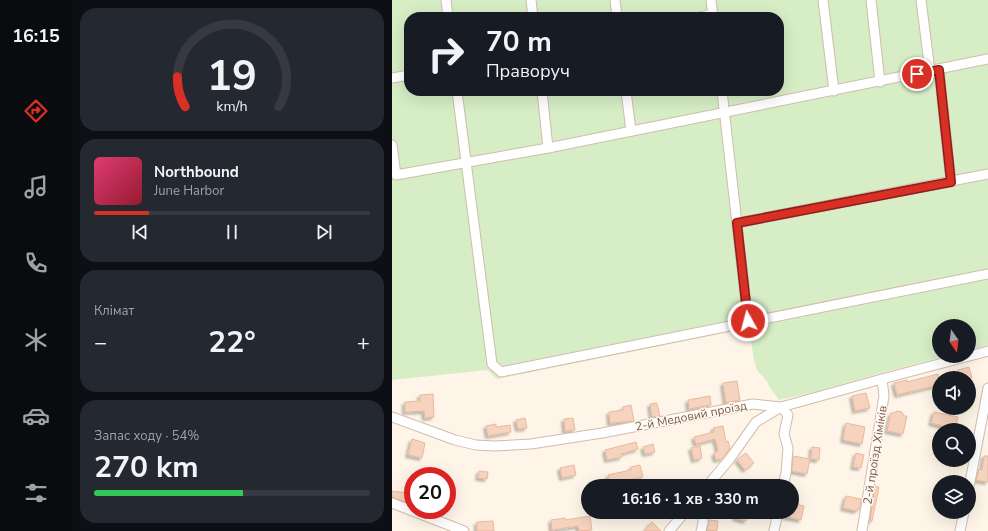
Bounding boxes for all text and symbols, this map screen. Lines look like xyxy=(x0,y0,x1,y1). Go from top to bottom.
text: 70 m xyxy=(486,23,552,61)
text: 16:15 xyxy=(12,24,60,48)
icon: right xyxy=(420,28,472,80)
text: 19 xyxy=(207,48,257,105)
pin xyxy=(900,57,934,91)
text: Праворуч xyxy=(486,59,570,83)
icon: arrive xyxy=(906,63,928,85)
icon: directions xyxy=(22,97,50,125)
text: km/h xyxy=(216,97,248,116)
text: Northbound xyxy=(154,162,239,182)
icon: music xyxy=(22,173,50,201)
text: June Harbor xyxy=(154,182,224,200)
icon: previous xyxy=(129,221,151,243)
icon: pause xyxy=(221,221,243,243)
icon: next xyxy=(313,221,335,243)
icon: phone xyxy=(22,249,50,277)
position arrow xyxy=(727,300,769,342)
text: Клімат xyxy=(94,302,134,320)
north arrow xyxy=(932,319,976,363)
map controls xyxy=(932,319,976,519)
text: 22° xyxy=(208,322,256,363)
icon: climate xyxy=(22,326,50,354)
text: − xyxy=(94,328,107,358)
text: + xyxy=(357,328,370,358)
button: sound xyxy=(932,371,976,415)
street label: 2-й Медовий проїзд xyxy=(634,397,748,435)
icon: car xyxy=(22,402,50,430)
street label: 2-й проїзд Хіміків xyxy=(859,404,891,506)
button: search xyxy=(932,423,976,467)
text: Запас ходу · 54% xyxy=(94,427,199,445)
text: 270 km xyxy=(94,447,199,488)
speed limit sign: 20 xyxy=(404,467,456,519)
button: layers xyxy=(932,475,976,519)
icon: filters xyxy=(22,479,50,507)
text: 16:16 · 1 хв · 330 m xyxy=(621,489,759,509)

